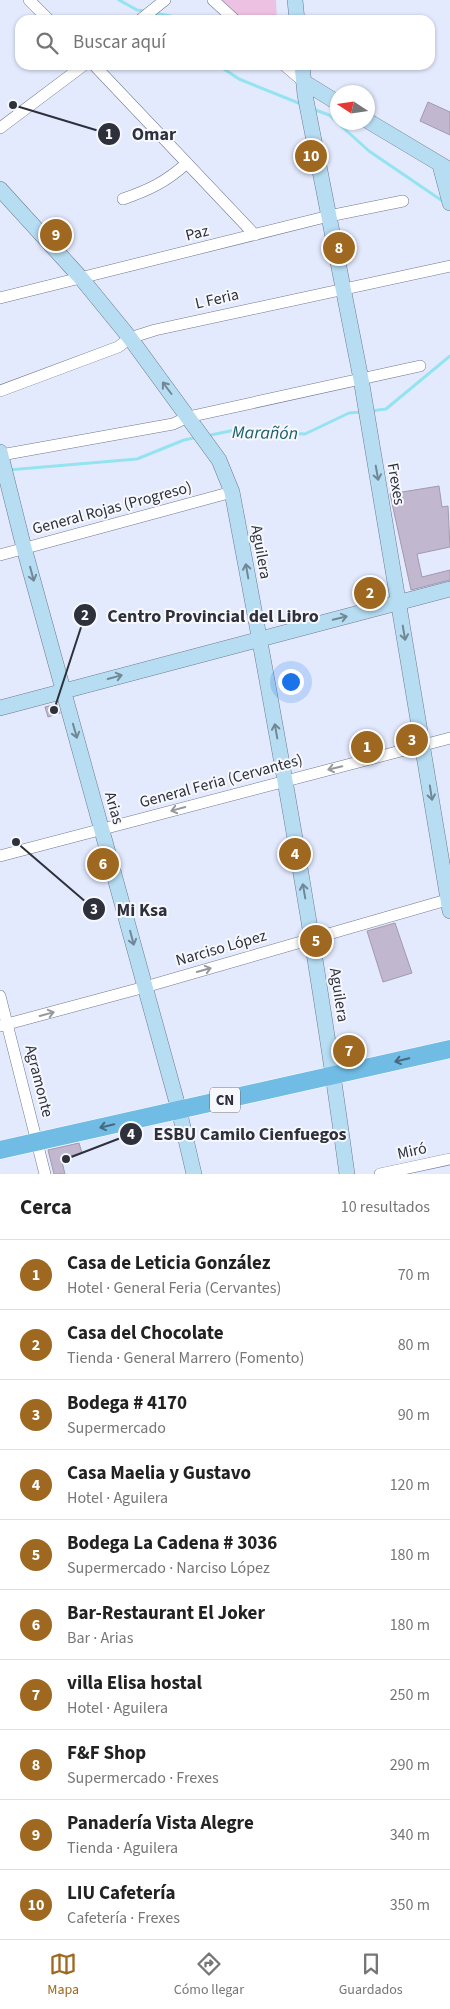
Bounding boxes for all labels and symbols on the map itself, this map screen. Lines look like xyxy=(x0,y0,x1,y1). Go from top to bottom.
north arrow xyxy=(330,85,375,130)
callout: Omar xyxy=(96,117,186,150)
text: Omar xyxy=(132,122,177,147)
text: 1 xyxy=(105,124,113,145)
pin: 10 xyxy=(295,137,327,175)
pin: 9 xyxy=(40,216,72,254)
street label: Paz xyxy=(183,219,211,246)
pin: 8 xyxy=(323,229,355,267)
street label: L Feria xyxy=(193,283,241,315)
one-way arrow xyxy=(162,381,172,395)
water label: Marañón xyxy=(232,420,298,446)
street label: Frexes xyxy=(381,461,411,507)
one-way arrow xyxy=(372,464,382,480)
street label: General Rojas (Progreso) xyxy=(30,476,194,540)
street label: Aguilera xyxy=(245,523,277,581)
one-way arrow xyxy=(242,563,251,579)
one-way arrow xyxy=(27,566,37,582)
pin: 2 xyxy=(354,574,386,612)
callout: Centro Provincial del Libro xyxy=(72,599,329,632)
text: Centro Provincial del Libro xyxy=(107,604,319,629)
text: 2 xyxy=(81,605,89,626)
one-way arrow xyxy=(331,613,347,622)
one-way arrow xyxy=(399,624,409,640)
your location xyxy=(278,669,304,695)
one-way arrow xyxy=(106,671,122,681)
pin: 3 xyxy=(396,721,428,759)
one-way arrow xyxy=(70,722,80,738)
one-way arrow xyxy=(271,723,280,739)
pin: 1 xyxy=(351,728,383,766)
street label: General Feria (Cervantes) xyxy=(137,749,305,813)
one-way arrow xyxy=(328,764,344,774)
one-way arrow xyxy=(426,785,436,801)
street label: Arias xyxy=(99,789,129,827)
one-way arrow xyxy=(170,805,186,815)
pin: 4 xyxy=(279,835,311,873)
pin: 6 xyxy=(87,845,119,883)
one-way arrow xyxy=(298,883,308,899)
callout: Mi Ksa xyxy=(81,893,177,926)
text: Mi Ksa xyxy=(117,898,167,923)
text: 3 xyxy=(90,899,98,920)
pin: 5 xyxy=(300,922,332,960)
street label: Narciso López xyxy=(173,924,269,971)
one-way arrow xyxy=(127,930,137,946)
one-way arrow xyxy=(195,965,211,975)
street label: Aguilera xyxy=(324,966,354,1024)
one-way arrow xyxy=(39,1008,55,1018)
pin: 7 xyxy=(333,1032,365,1070)
street label: Agramonte xyxy=(19,1043,59,1120)
one-way arrow xyxy=(395,1056,411,1065)
road number: CN xyxy=(210,1088,240,1112)
callout: ESBU Camilo Cienfuegos xyxy=(119,1117,357,1150)
one-way arrow xyxy=(100,1122,116,1131)
text: ESBU Camilo Cienfuegos xyxy=(153,1122,347,1147)
text: 4 xyxy=(127,1124,135,1145)
street label: Miró xyxy=(395,1137,429,1165)

